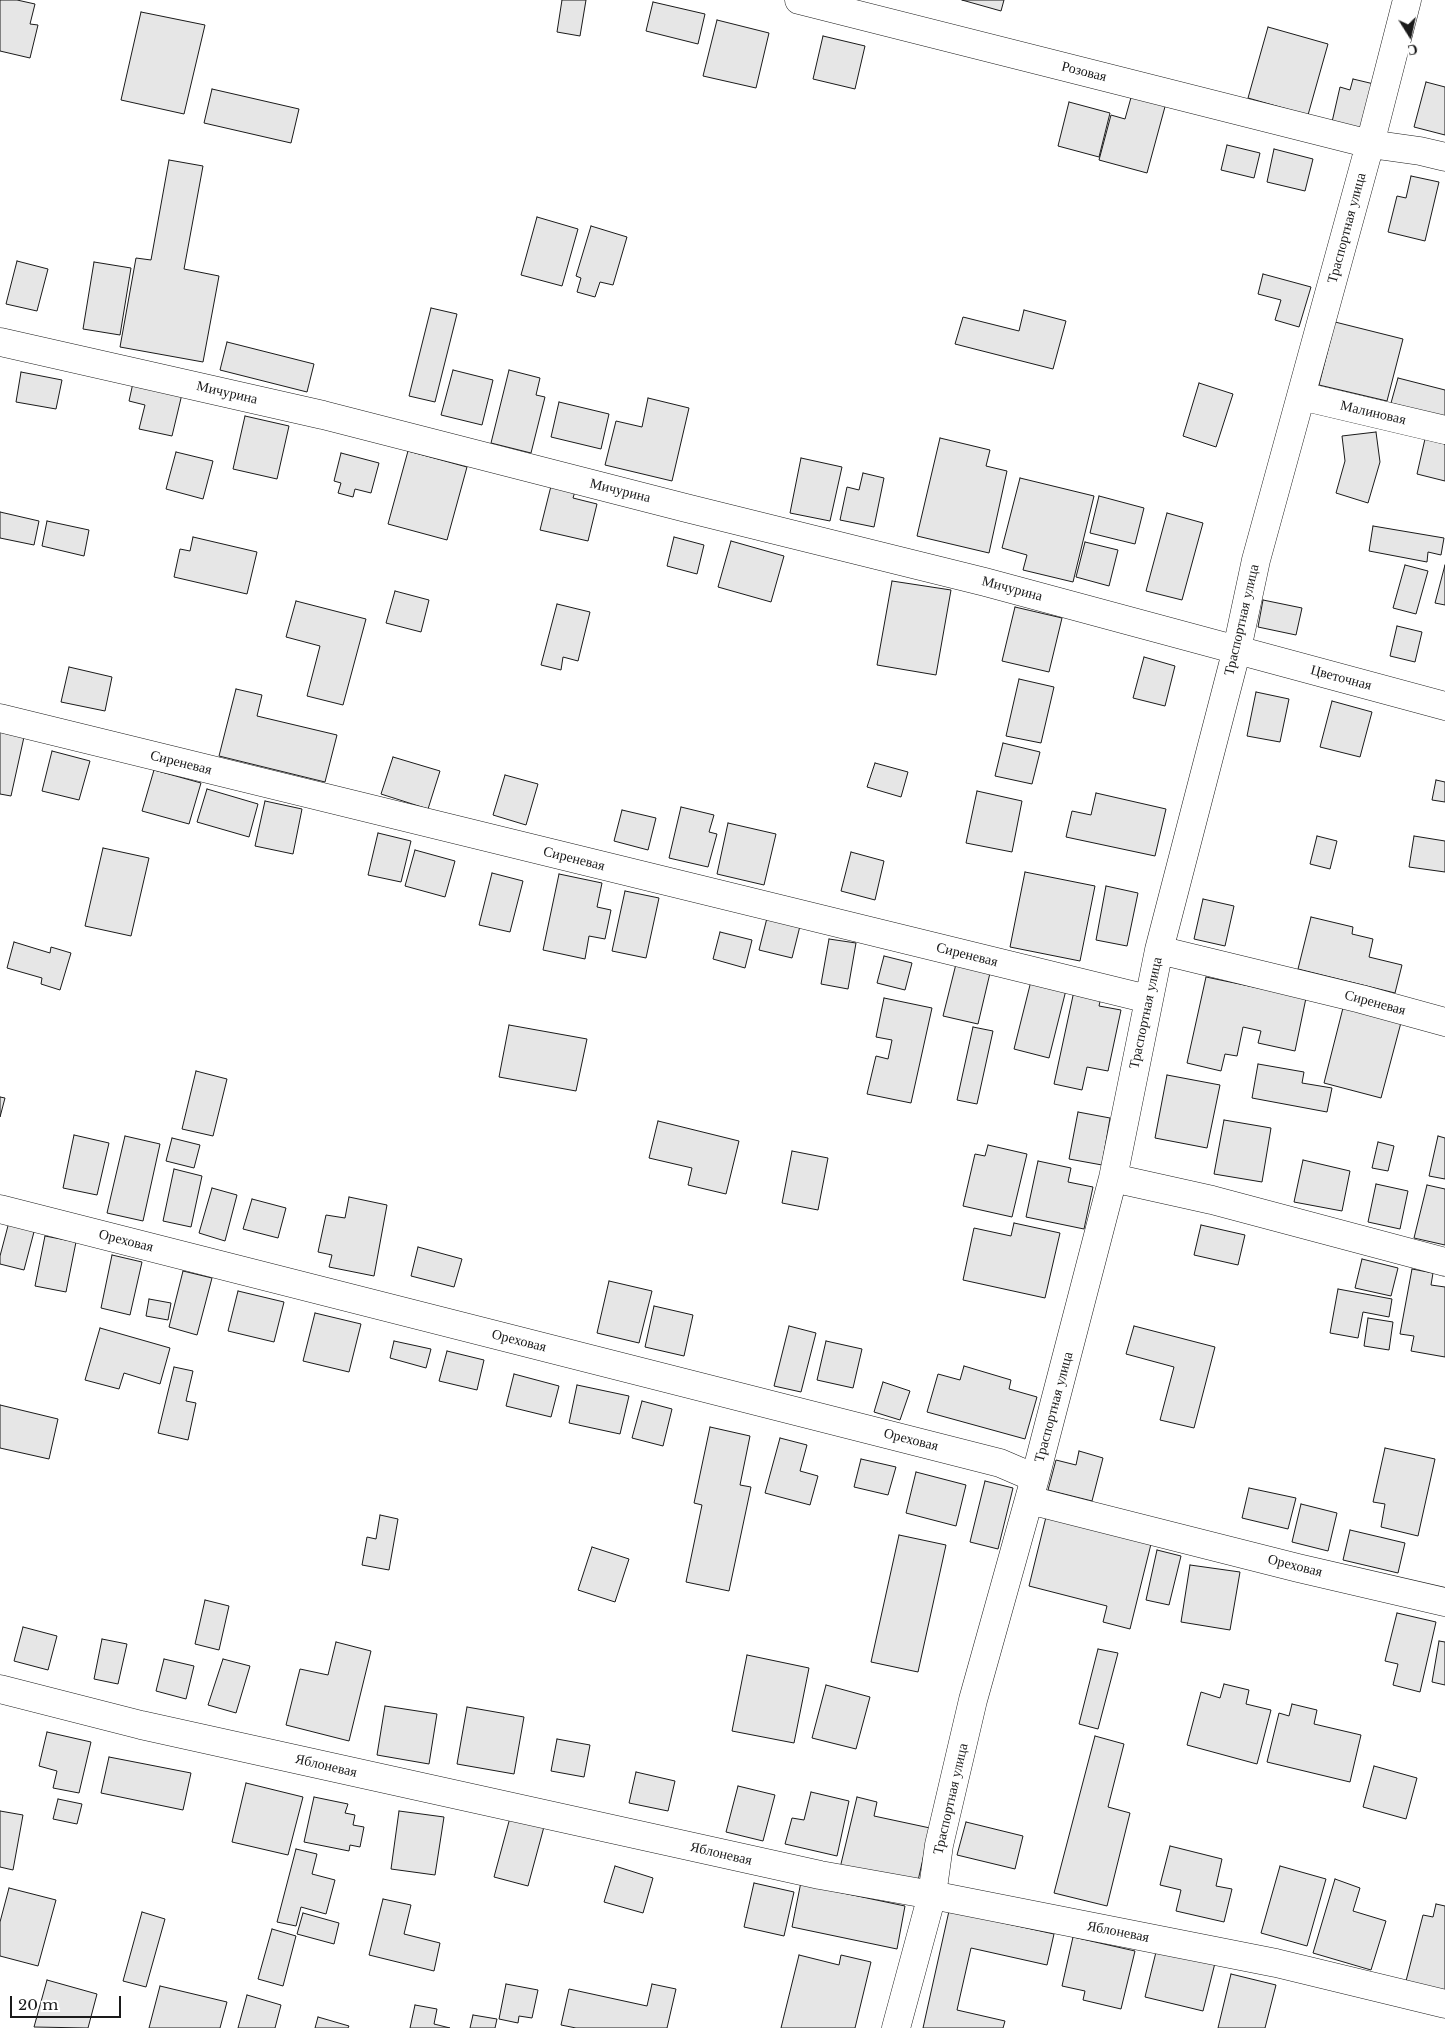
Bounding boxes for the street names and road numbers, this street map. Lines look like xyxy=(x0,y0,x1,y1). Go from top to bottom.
street label: Розовая xyxy=(1060,58,1108,86)
street label: Траспортная улица xyxy=(1324,171,1370,285)
street label: Мичурина xyxy=(195,378,259,408)
street label: Малиновая xyxy=(1339,397,1407,429)
street label: Мичурина xyxy=(588,475,652,507)
street label: Траспортная улица xyxy=(1221,563,1263,677)
street label: Мичурина xyxy=(980,573,1044,605)
street label: Цветочная xyxy=(1309,662,1373,694)
street label: Сиреневая xyxy=(148,747,214,779)
street label: Сиреневая xyxy=(541,843,607,875)
street label: Сиреневая xyxy=(934,939,1000,971)
street label: Траспортная улица xyxy=(1126,956,1166,1070)
street label: Сиреневая xyxy=(1342,987,1408,1019)
street label: Ореховая xyxy=(97,1226,155,1256)
street label: Ореховая xyxy=(490,1326,548,1356)
street label: Траспортная улица xyxy=(1031,1350,1077,1464)
street label: Ореховая xyxy=(882,1425,940,1455)
street label: Ореховая xyxy=(1266,1551,1324,1581)
street label: Траспортная улица xyxy=(930,1742,972,1856)
street label: Яблоневая xyxy=(293,1751,359,1781)
street label: Яблоневая xyxy=(688,1839,754,1869)
street label: Яблоневая xyxy=(1086,1918,1150,1946)

